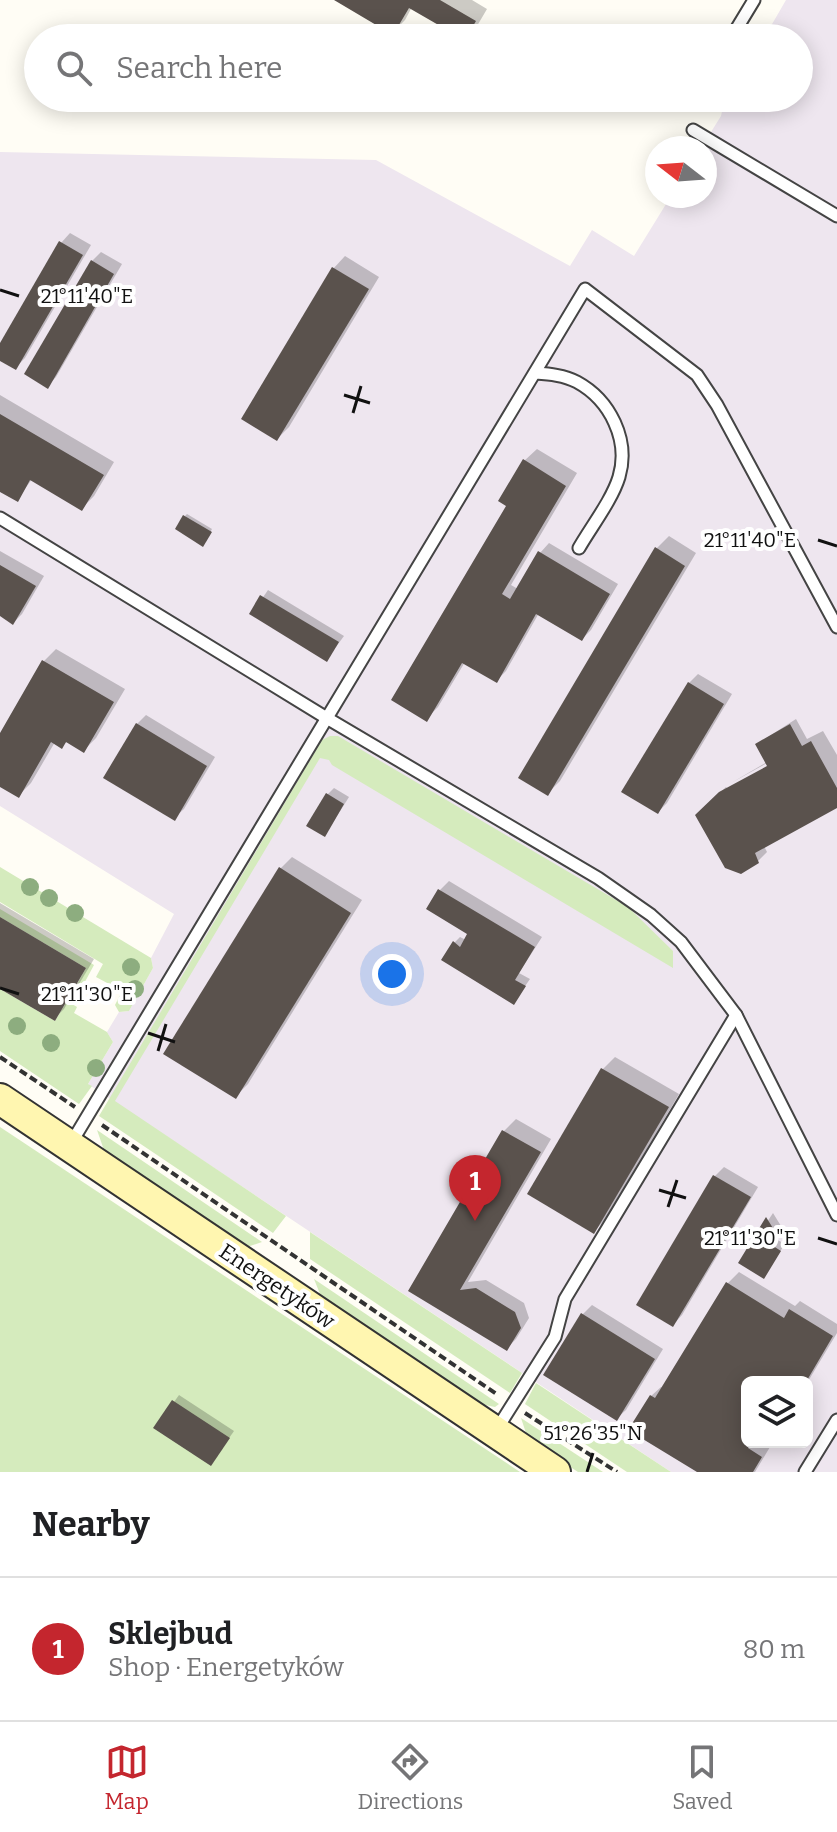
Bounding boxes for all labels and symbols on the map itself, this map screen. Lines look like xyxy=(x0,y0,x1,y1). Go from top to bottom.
north arrow xyxy=(645,136,717,208)
text: 21°11'40"E xyxy=(41,284,133,308)
text: 21°11'40"E xyxy=(704,528,796,552)
your location xyxy=(372,954,412,994)
text: 21°11'30"E xyxy=(41,982,133,1006)
pin: 1 xyxy=(449,1155,501,1221)
text: 21°11'30"E xyxy=(704,1226,796,1250)
street label: Energetyków xyxy=(214,1237,340,1335)
text: 51°26'35"N xyxy=(543,1421,643,1445)

